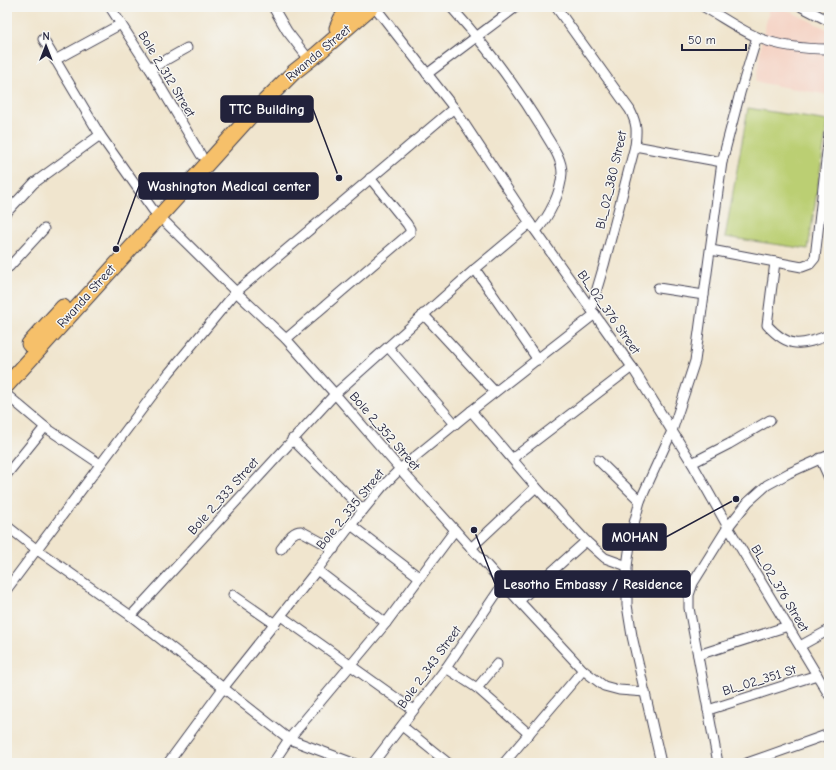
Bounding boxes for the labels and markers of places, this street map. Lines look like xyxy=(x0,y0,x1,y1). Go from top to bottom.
callout: TTC Building xyxy=(221,96,313,122)
callout: Washington Medical center xyxy=(139,173,318,199)
callout: MOHAN xyxy=(603,524,666,550)
callout: Lesotho Embassy / Residence xyxy=(495,571,690,597)

